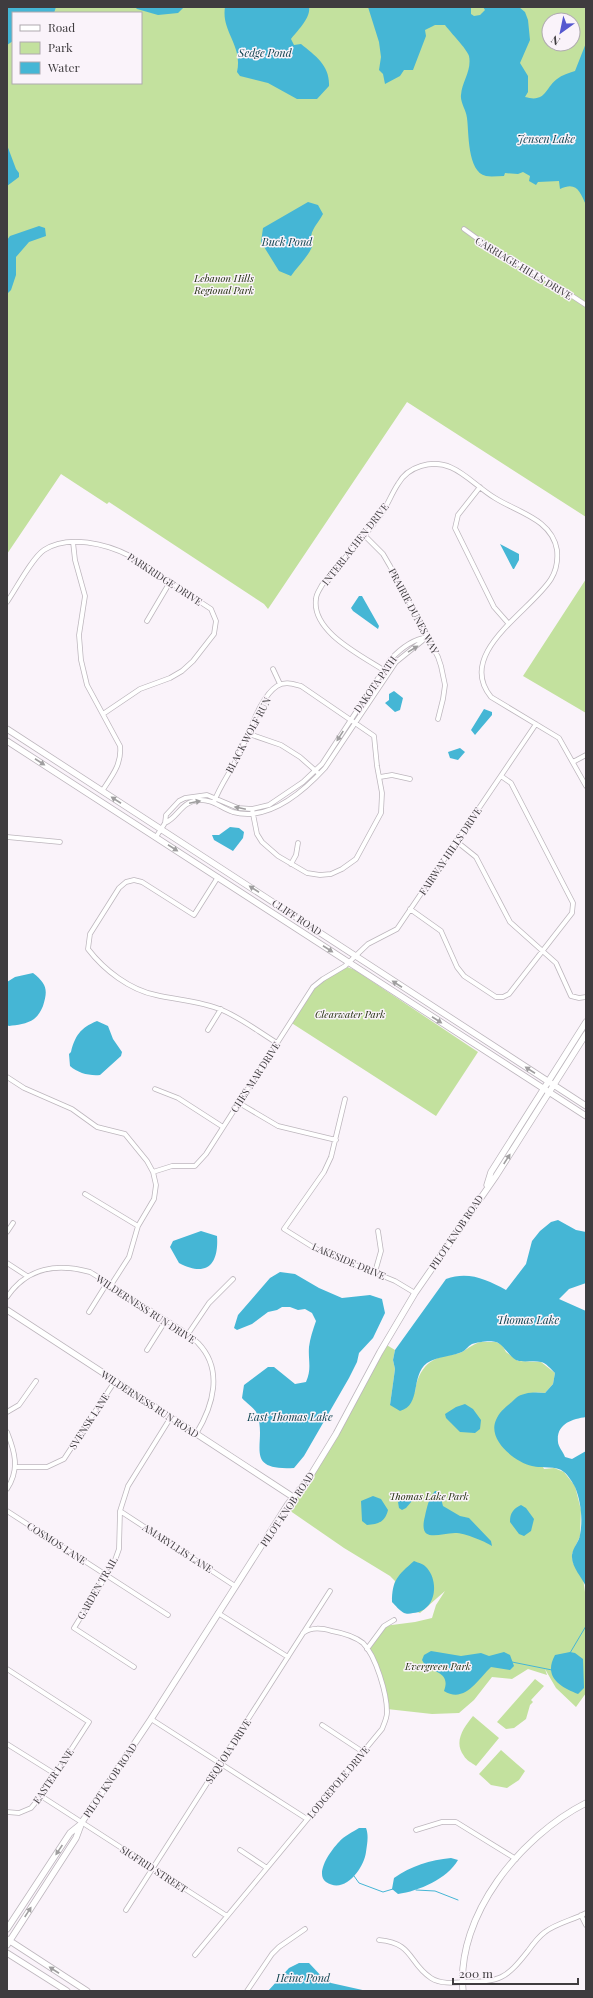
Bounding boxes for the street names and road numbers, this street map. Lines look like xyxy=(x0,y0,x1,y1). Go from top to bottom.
street label: CARRIAGE HILLS DRIVE xyxy=(473,233,575,303)
street label: INTERLACHEN DRIVE xyxy=(318,500,392,588)
street label: PARKRIDGE DRIVE xyxy=(125,550,205,608)
street label: PRAIRIE DUNES WAY xyxy=(385,566,443,656)
street label: DAKOTA PATH xyxy=(350,653,400,715)
street label: BLACK WOLF RUN xyxy=(222,695,274,775)
street label: FAIRWAY HILLS DRIVE xyxy=(415,804,485,898)
street label: CLIFF ROAD xyxy=(269,896,325,938)
street label: CHES MAR DRIVE xyxy=(227,1039,283,1115)
street label: PILOT KNOB ROAD xyxy=(426,1192,486,1272)
street label: LAKESIDE DRIVE xyxy=(310,1239,388,1283)
street label: WILDERNESS RUN DRIVE xyxy=(92,1271,199,1347)
street label: WILDERNESS RUN ROAD xyxy=(97,1366,202,1441)
street label: SVENSK LANE xyxy=(66,1390,112,1452)
street label: PILOT KNOB ROAD xyxy=(257,1469,317,1549)
street label: COSMOS LANE xyxy=(24,1518,90,1568)
street label: AMARYLLIS LANE xyxy=(139,1520,216,1576)
street label: GARDEN TRAIL xyxy=(73,1554,121,1622)
street label: SEQUOIA DRIVE xyxy=(202,1716,254,1786)
street label: PILOT KNOB ROAD xyxy=(80,1740,140,1820)
street label: LODGEPOLE DRIVE xyxy=(304,1743,372,1821)
street label: EASTER LANE xyxy=(29,1746,77,1806)
street label: SIGFRID STREET xyxy=(118,1842,190,1896)

